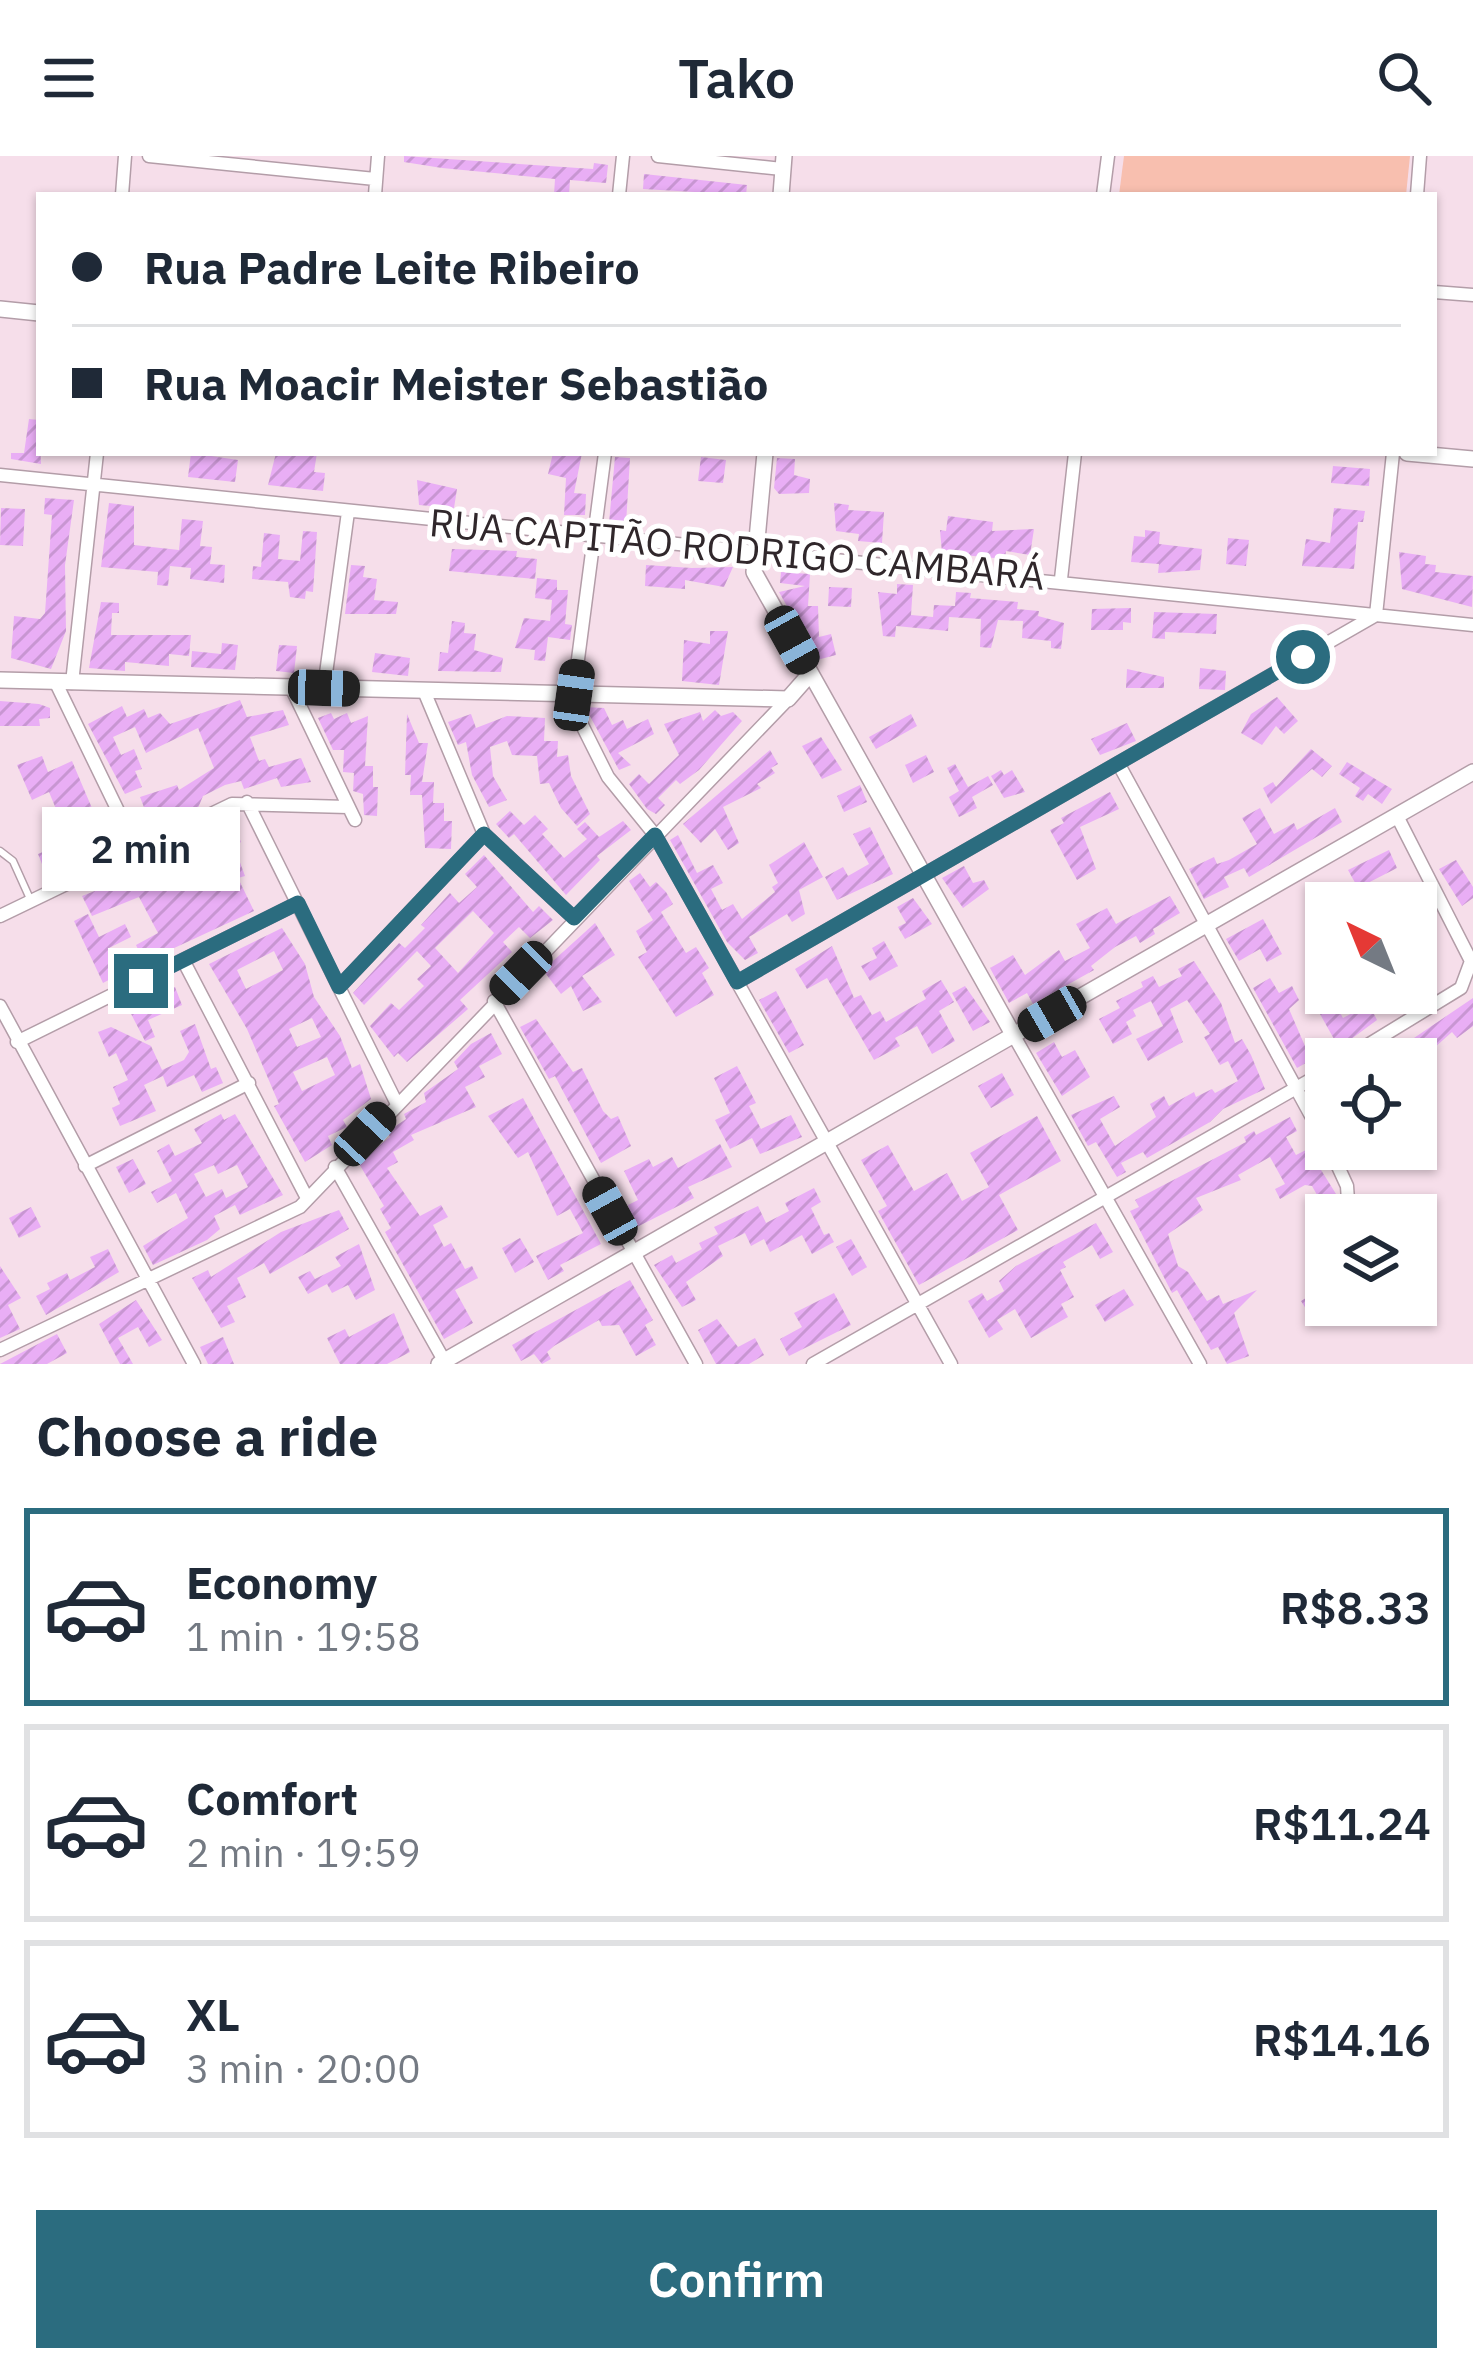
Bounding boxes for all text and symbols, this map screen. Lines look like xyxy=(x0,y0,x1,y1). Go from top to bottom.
text: Tako xyxy=(678,43,795,113)
icon: menu xyxy=(36,45,102,111)
icon: search xyxy=(1371,45,1437,111)
text: Rua Padre Leite Ribeiro xyxy=(144,238,640,296)
text: Rua Moacir Meister Sebastião xyxy=(144,354,768,412)
street label: RUA CAPITÃO RODRIGO CAMBARÁ xyxy=(427,496,1047,601)
car xyxy=(759,600,825,680)
route start xyxy=(1276,630,1330,684)
car xyxy=(551,657,597,733)
car xyxy=(287,669,361,707)
callout: 2 min xyxy=(42,807,240,891)
text: 2 min xyxy=(91,823,191,874)
north arrow xyxy=(1305,882,1437,1014)
map controls xyxy=(1305,882,1437,1326)
car xyxy=(483,935,559,1011)
route end xyxy=(114,954,168,1008)
car xyxy=(1012,980,1092,1048)
button: locate xyxy=(1305,1038,1437,1170)
car xyxy=(327,1095,403,1173)
car xyxy=(577,1171,643,1251)
button: layers xyxy=(1305,1194,1437,1326)
text: Choose a ride xyxy=(36,1401,378,1471)
icon: car xyxy=(42,1553,150,1661)
text: Economy xyxy=(186,1553,377,1611)
text: R$8.33 xyxy=(1280,1578,1431,1636)
text: 1 min · 19:58 xyxy=(186,1611,421,1662)
icon: car xyxy=(42,1769,150,1877)
text: Comfort xyxy=(186,1769,358,1827)
text: R$11.24 xyxy=(1253,1794,1431,1852)
text: 2 min · 19:59 xyxy=(186,1827,421,1878)
icon: car xyxy=(42,1985,150,2093)
text: XL xyxy=(186,1985,240,2043)
text: R$14.16 xyxy=(1253,2010,1431,2068)
text: 3 min · 20:00 xyxy=(186,2043,421,2094)
button: Confirm xyxy=(36,2210,1437,2348)

